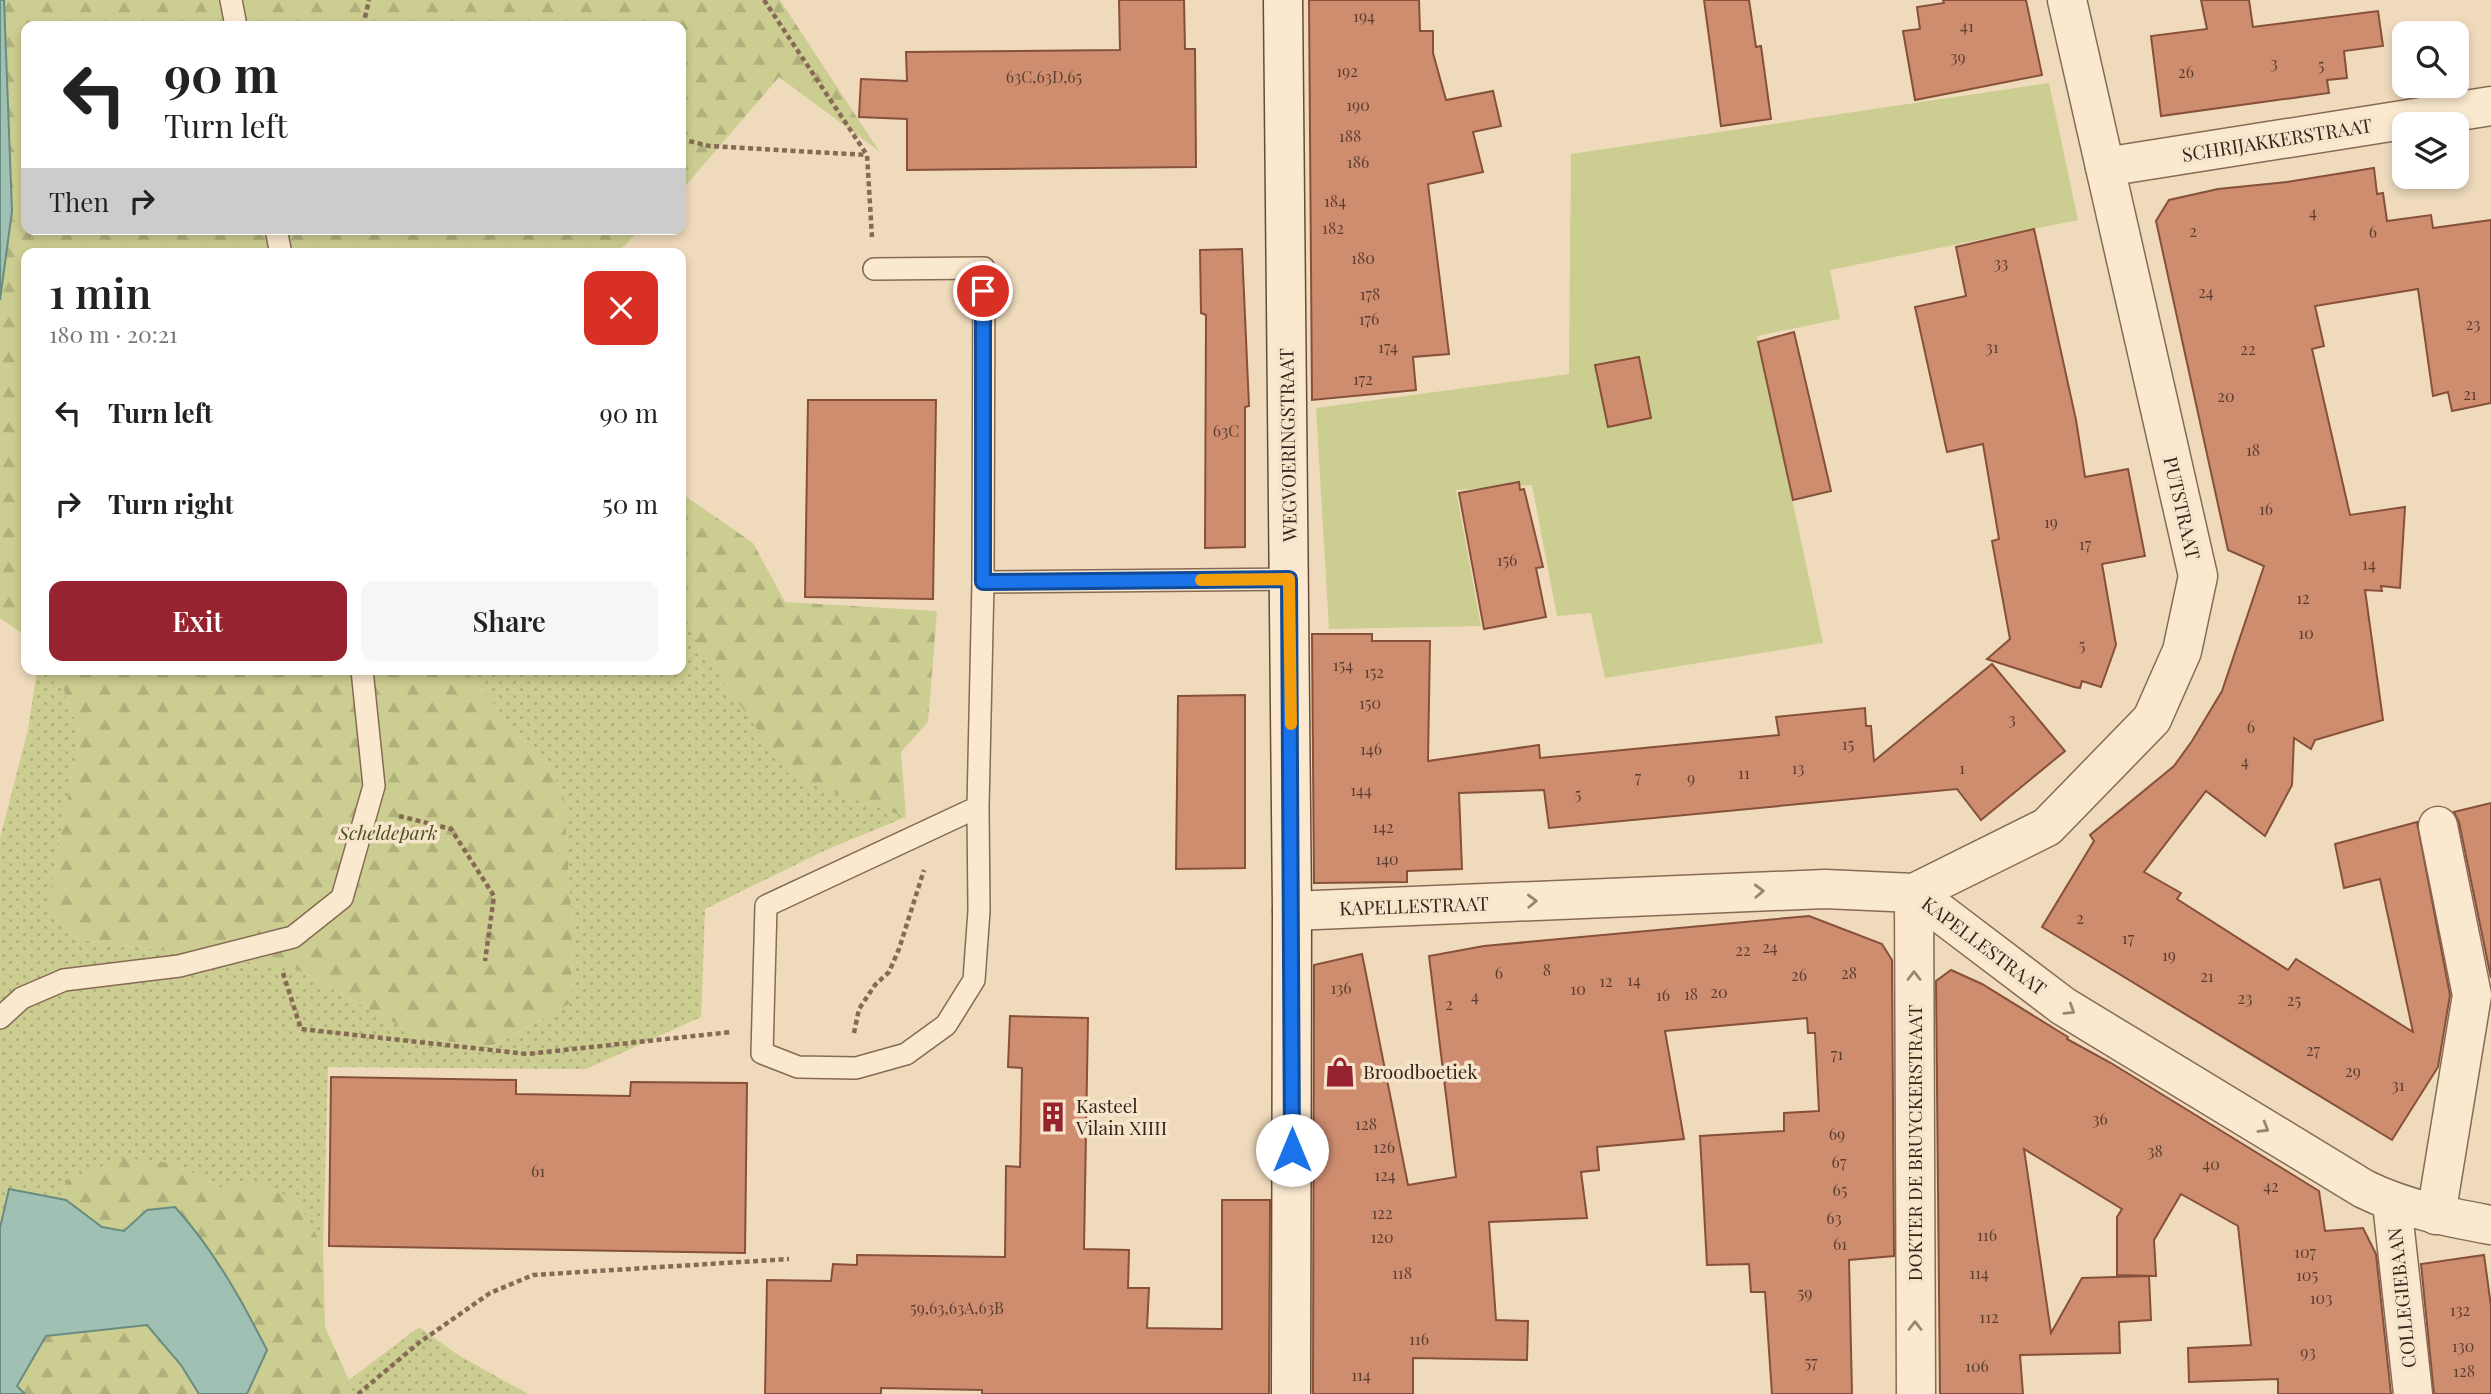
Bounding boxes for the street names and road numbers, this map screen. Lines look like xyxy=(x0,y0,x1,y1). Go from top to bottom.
street label: SCHRIJAKKERSTRAAT xyxy=(2180,111,2374,167)
street label: WEGVOERINGSTRAAT xyxy=(1272,348,1302,543)
street label: PUTSTRAAT xyxy=(2158,454,2207,562)
street label: KAPELLESTRAAT xyxy=(1339,889,1489,921)
street label: KAPELLESTRAAT xyxy=(1917,890,2052,1001)
street label: DOKTER DE BRUYCKERSTRAAT xyxy=(1901,1005,1927,1281)
street label: COLLEGIEBAAN xyxy=(2381,1227,2421,1370)

